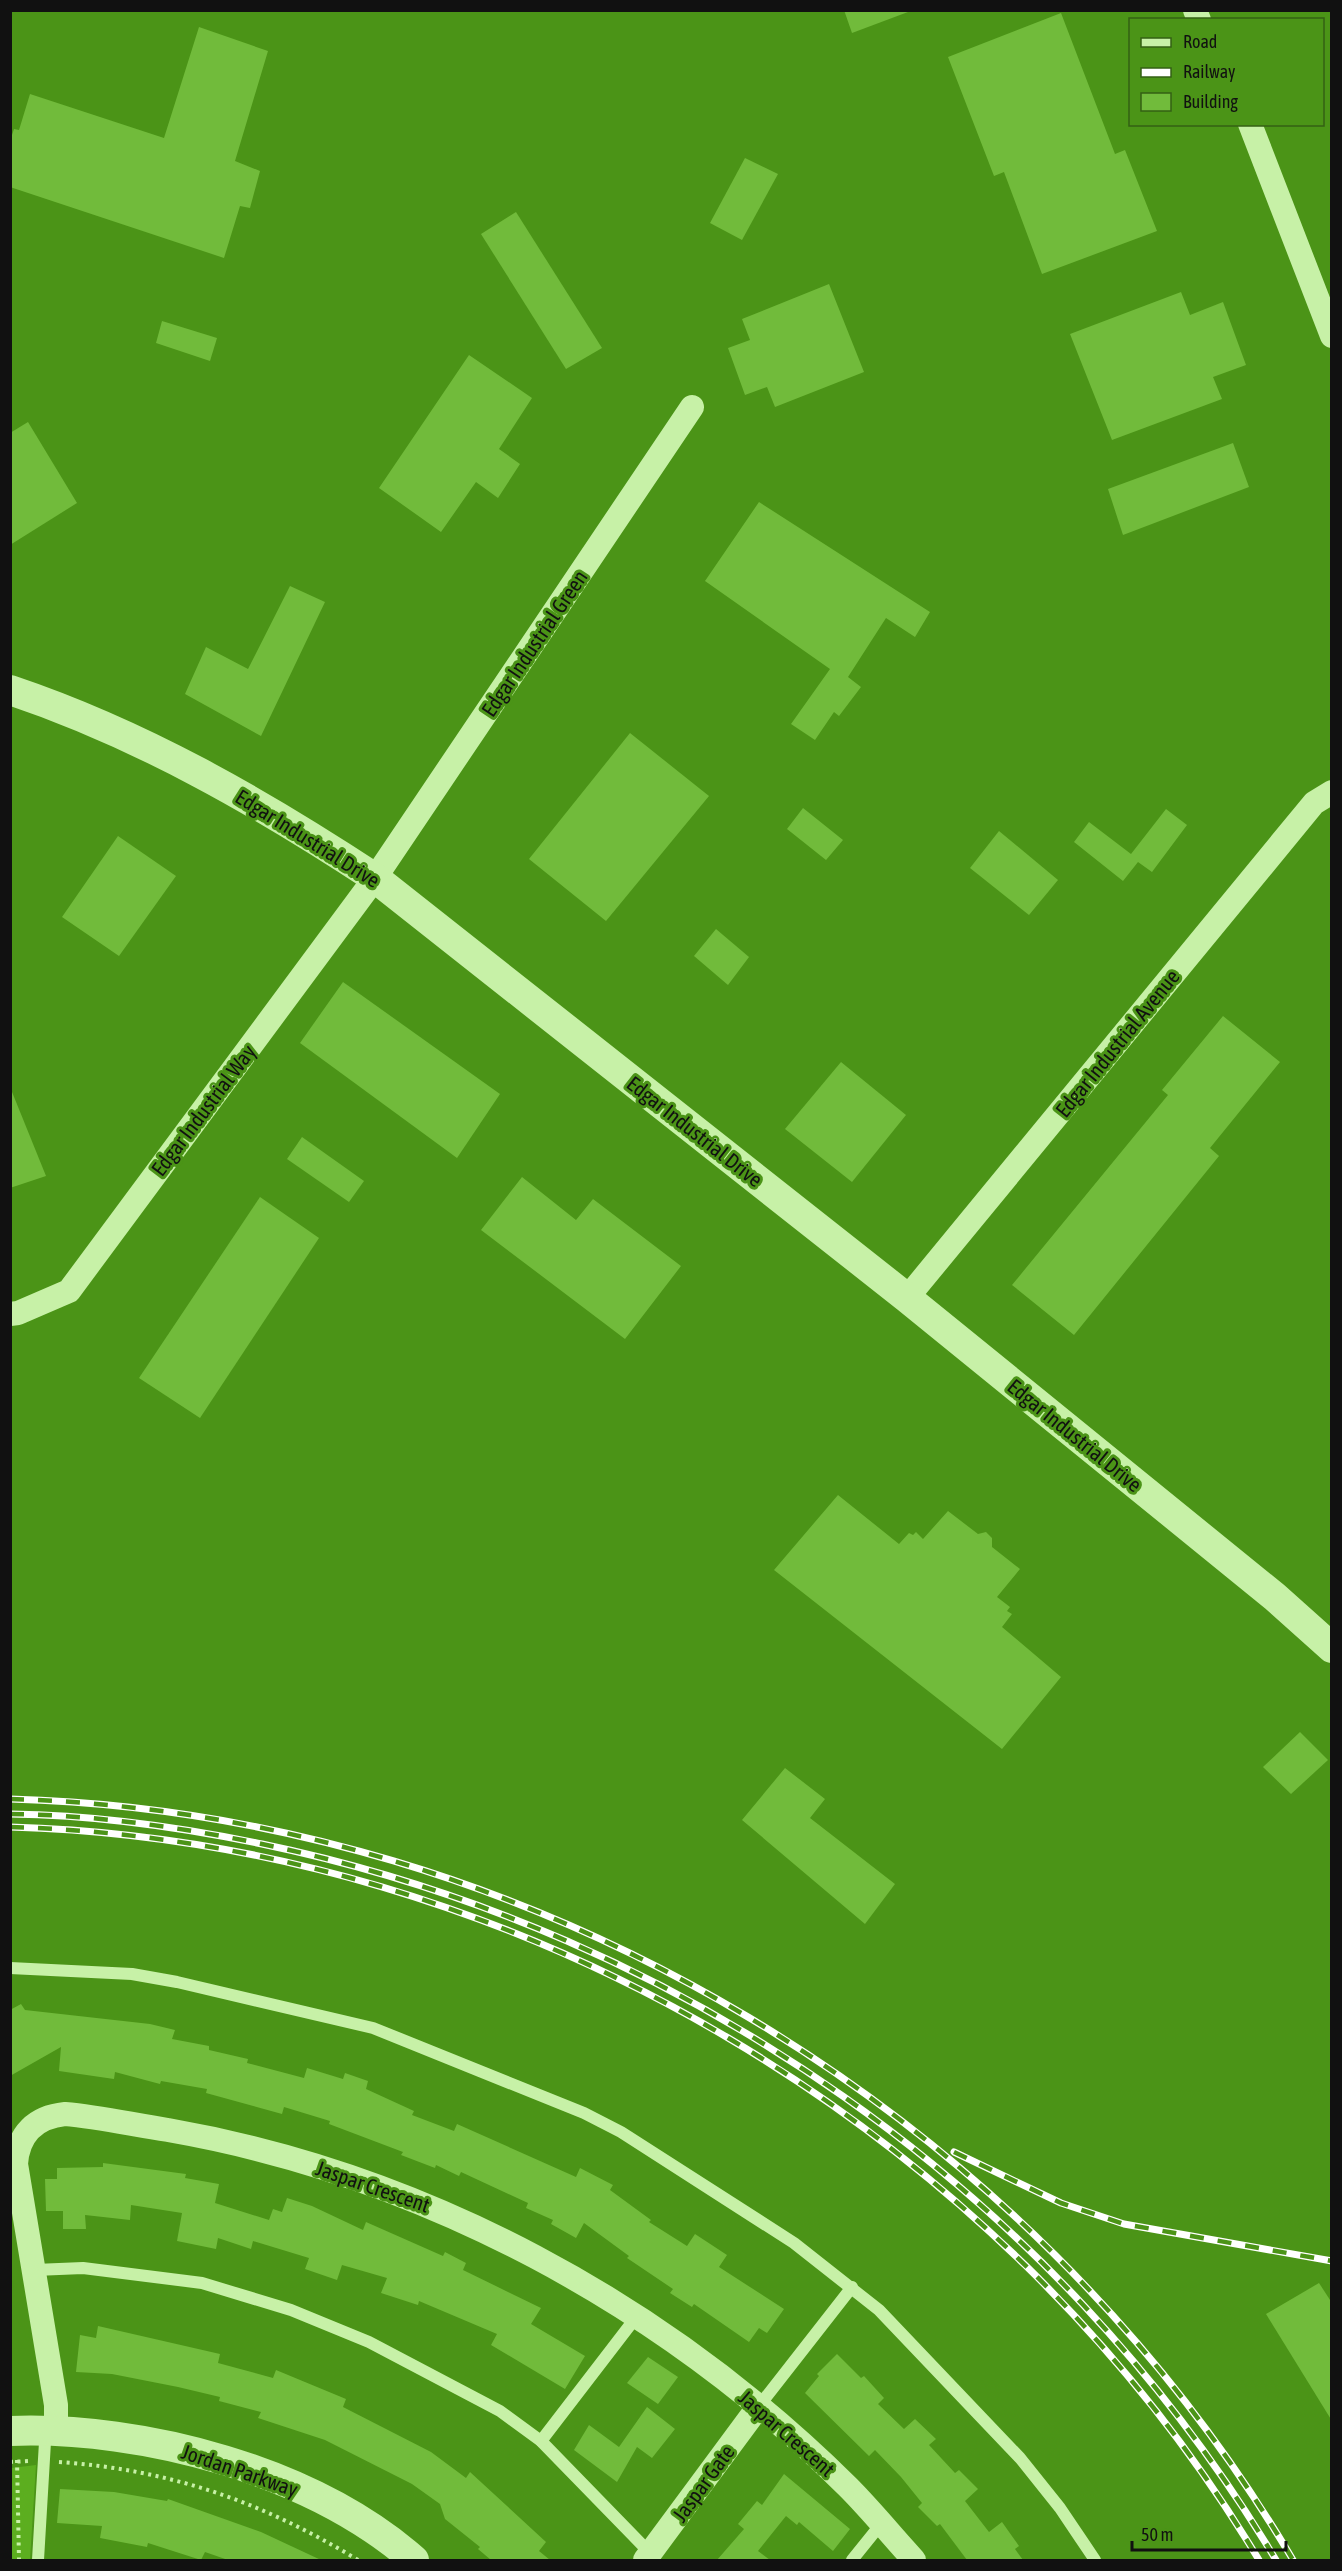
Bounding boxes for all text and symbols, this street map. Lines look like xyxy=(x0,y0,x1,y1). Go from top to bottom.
legend xyxy=(1129,18,1324,126)
text: Road xyxy=(1183,31,1217,52)
text: Railway xyxy=(1183,61,1235,82)
text: Building xyxy=(1183,91,1238,112)
street label: Edgar Industrial Green xyxy=(476,565,592,721)
street label: Edgar Industrial Drive xyxy=(231,784,385,892)
street label: Edgar Industrial Avenue xyxy=(1050,964,1184,1122)
street label: Edgar Industrial Way xyxy=(146,1040,260,1180)
street label: Edgar Industrial Drive xyxy=(622,1071,768,1191)
street label: Edgar Industrial Drive xyxy=(1003,1374,1147,1496)
street label: Jaspar Crescent xyxy=(313,2155,433,2217)
street label: Jaspar Crescent xyxy=(734,2385,840,2481)
street label: Jordan Parkway xyxy=(179,2439,302,2501)
street label: Jaspar Gate xyxy=(667,2440,739,2526)
scale bar xyxy=(1132,2514,1286,2552)
text: 50 m xyxy=(1141,2524,1173,2545)

